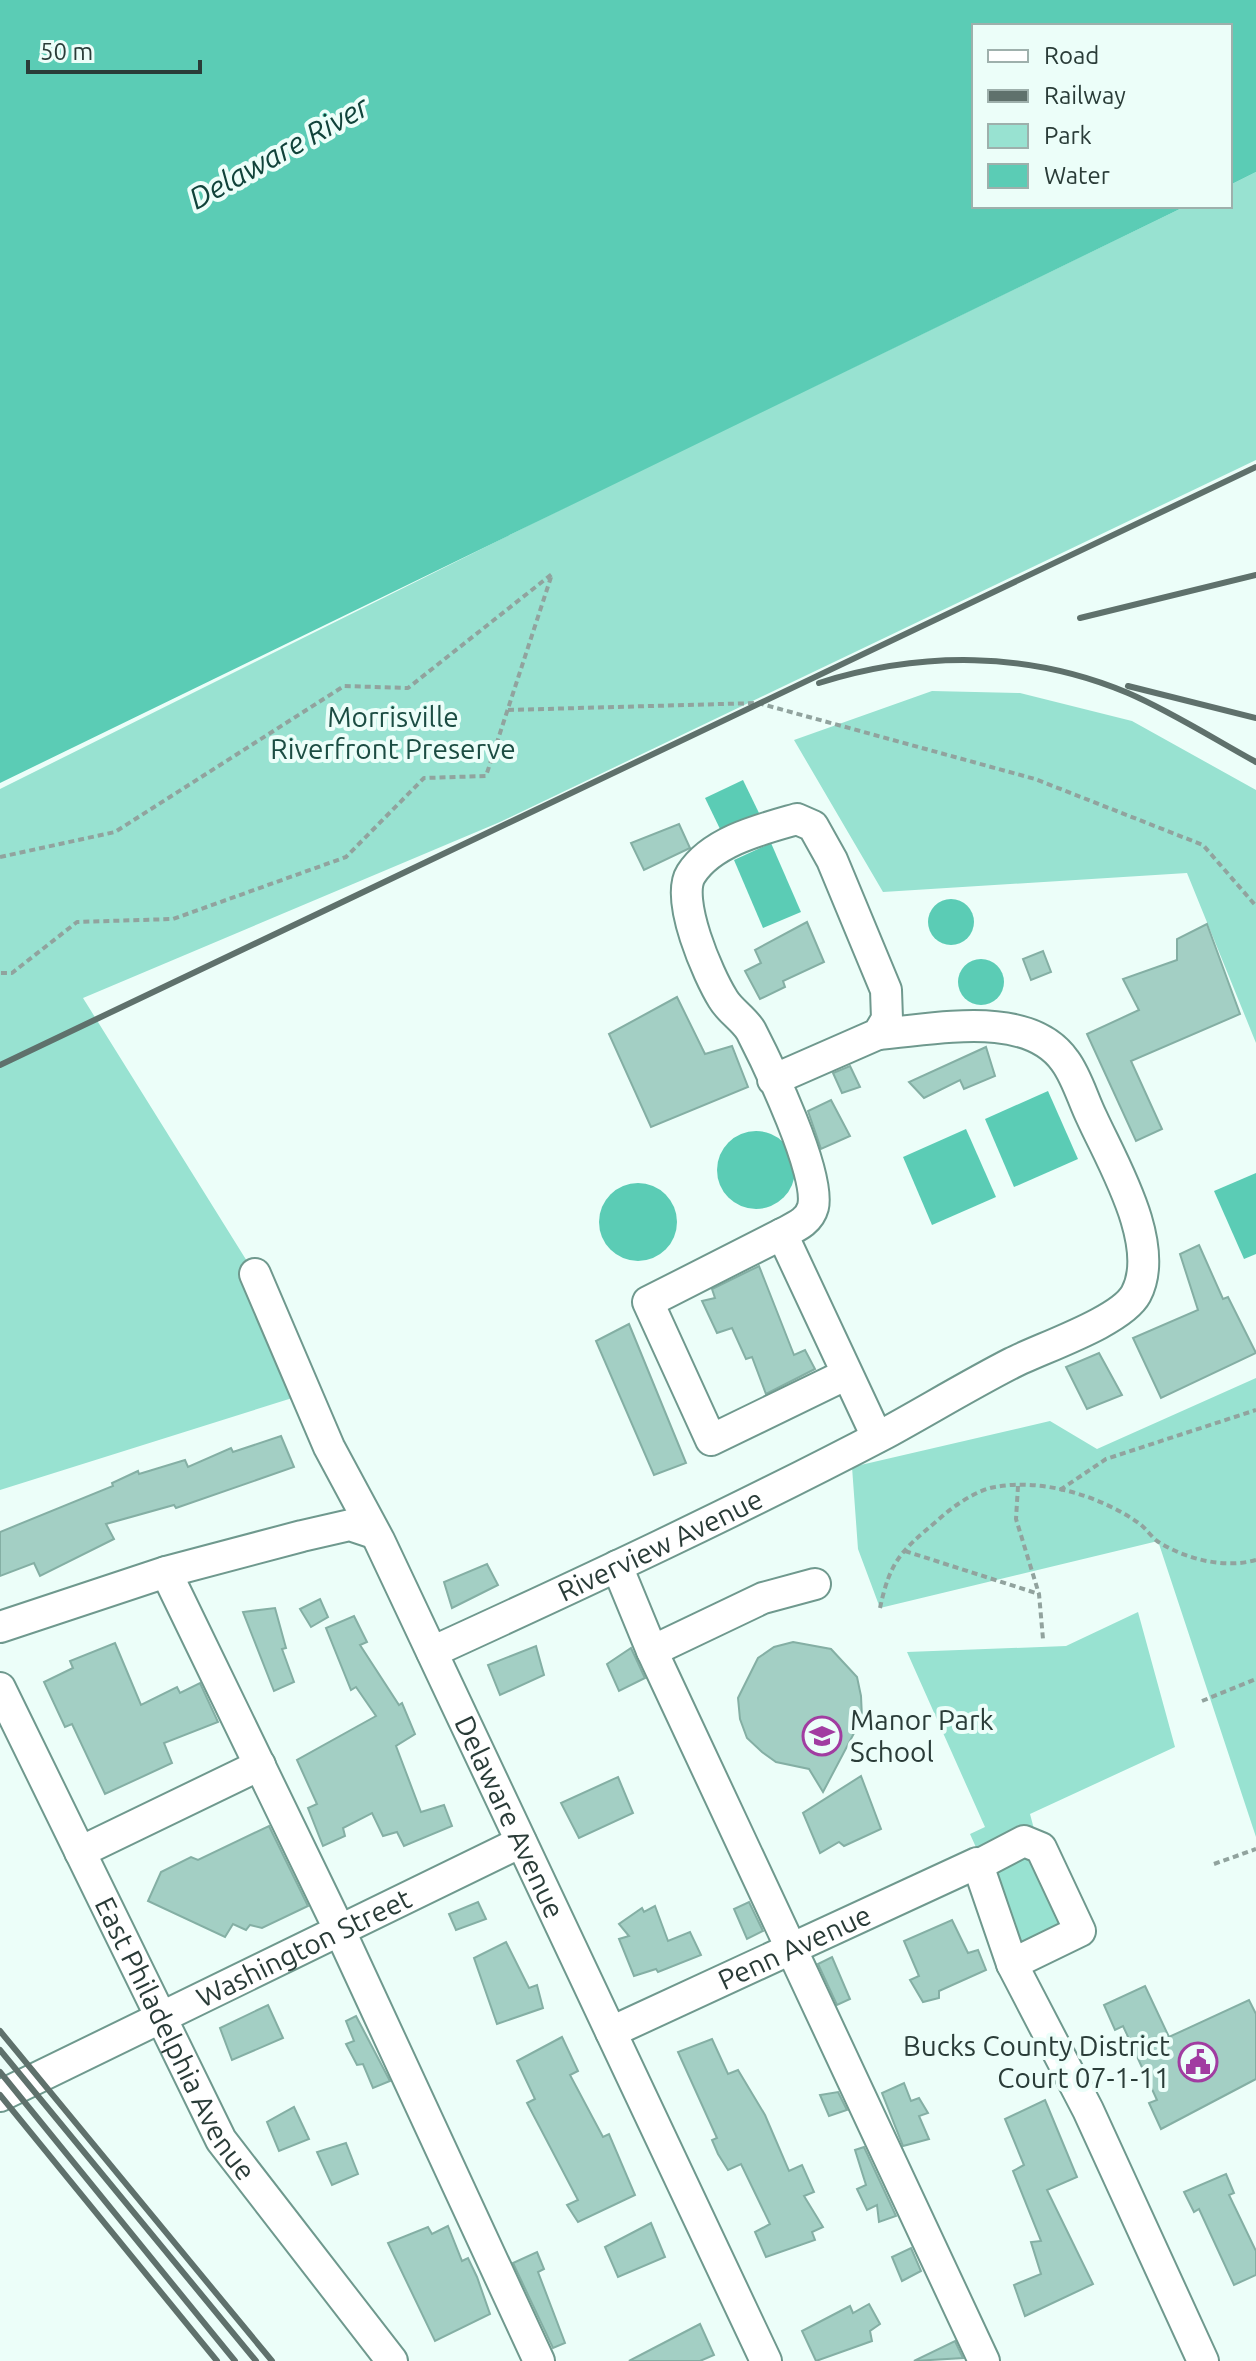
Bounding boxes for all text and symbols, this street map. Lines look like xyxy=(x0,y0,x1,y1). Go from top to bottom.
scale bar xyxy=(28,24,200,74)
legend xyxy=(972,24,1232,208)
text: 50 m xyxy=(40,38,93,65)
text: Road xyxy=(1044,42,1099,69)
text: Railway xyxy=(1044,82,1126,109)
water label: Delaware River xyxy=(183,88,376,216)
text: Park xyxy=(1044,122,1092,149)
text: Water xyxy=(1044,162,1110,189)
park label: Morrisville Riverfront Preserve xyxy=(270,701,516,764)
street label: Riverview Avenue xyxy=(553,1482,767,1607)
place label: Manor Park School xyxy=(850,1704,994,1767)
street label: Delaware Avenue xyxy=(449,1711,571,1923)
school or university icon: Manor Park School xyxy=(801,1715,843,1757)
street label: Washington Street xyxy=(191,1882,416,2013)
street label: East Philadelphia Avenue xyxy=(90,1892,262,2186)
street label: Penn Avenue xyxy=(713,1898,875,1995)
place label: Bucks County District Court 07-1-11 xyxy=(903,2030,1170,2093)
public building icon: Bucks County District Court 07-1-11 xyxy=(1177,2041,1219,2083)

